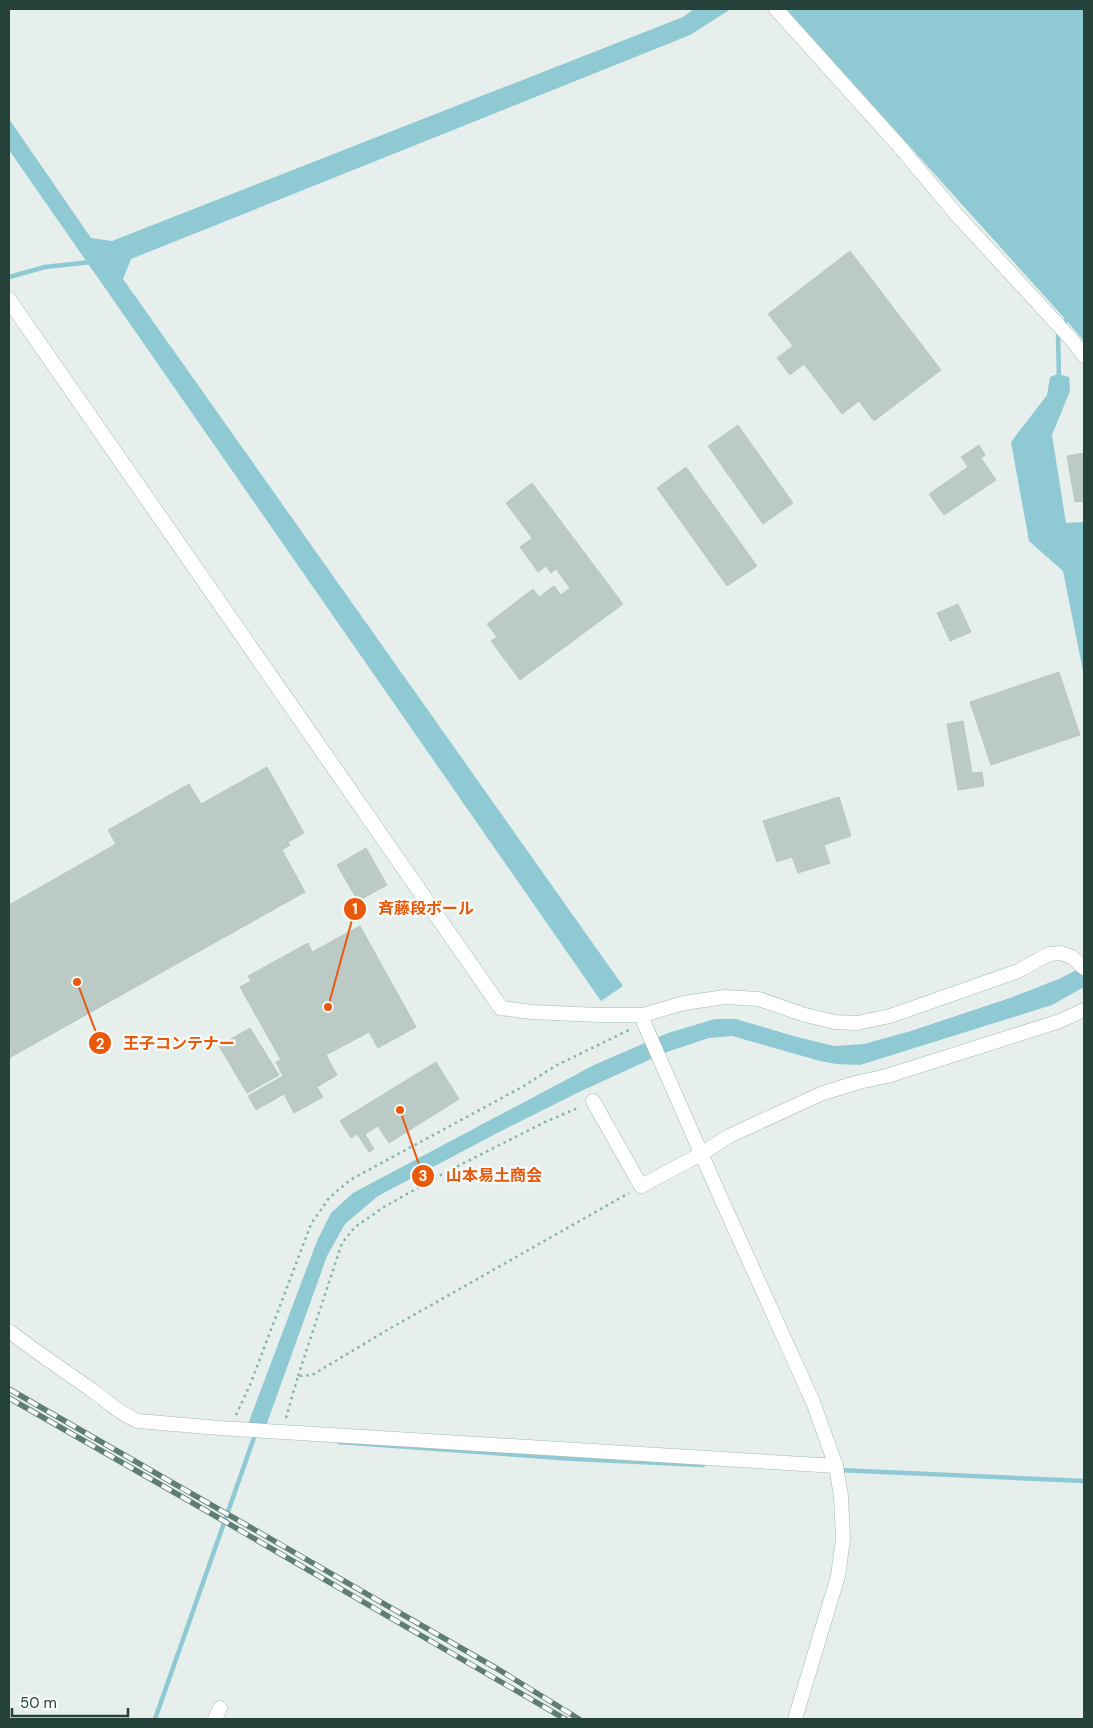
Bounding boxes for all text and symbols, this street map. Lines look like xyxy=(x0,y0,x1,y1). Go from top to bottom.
callout: 斉藤段ボール xyxy=(343,893,484,924)
text: 斉藤段ボール xyxy=(378,898,474,919)
text: 1 xyxy=(352,899,358,919)
callout: 王子コンテナー xyxy=(88,1028,245,1059)
text: 王子コンテナー xyxy=(123,1033,235,1054)
text: 2 xyxy=(96,1034,105,1054)
callout: 山本易土商会 xyxy=(411,1160,552,1191)
text: 山本易土商会 xyxy=(446,1165,542,1186)
text: 3 xyxy=(418,1166,428,1186)
scale bar xyxy=(12,1686,129,1718)
text: 50 m xyxy=(20,1693,57,1713)

